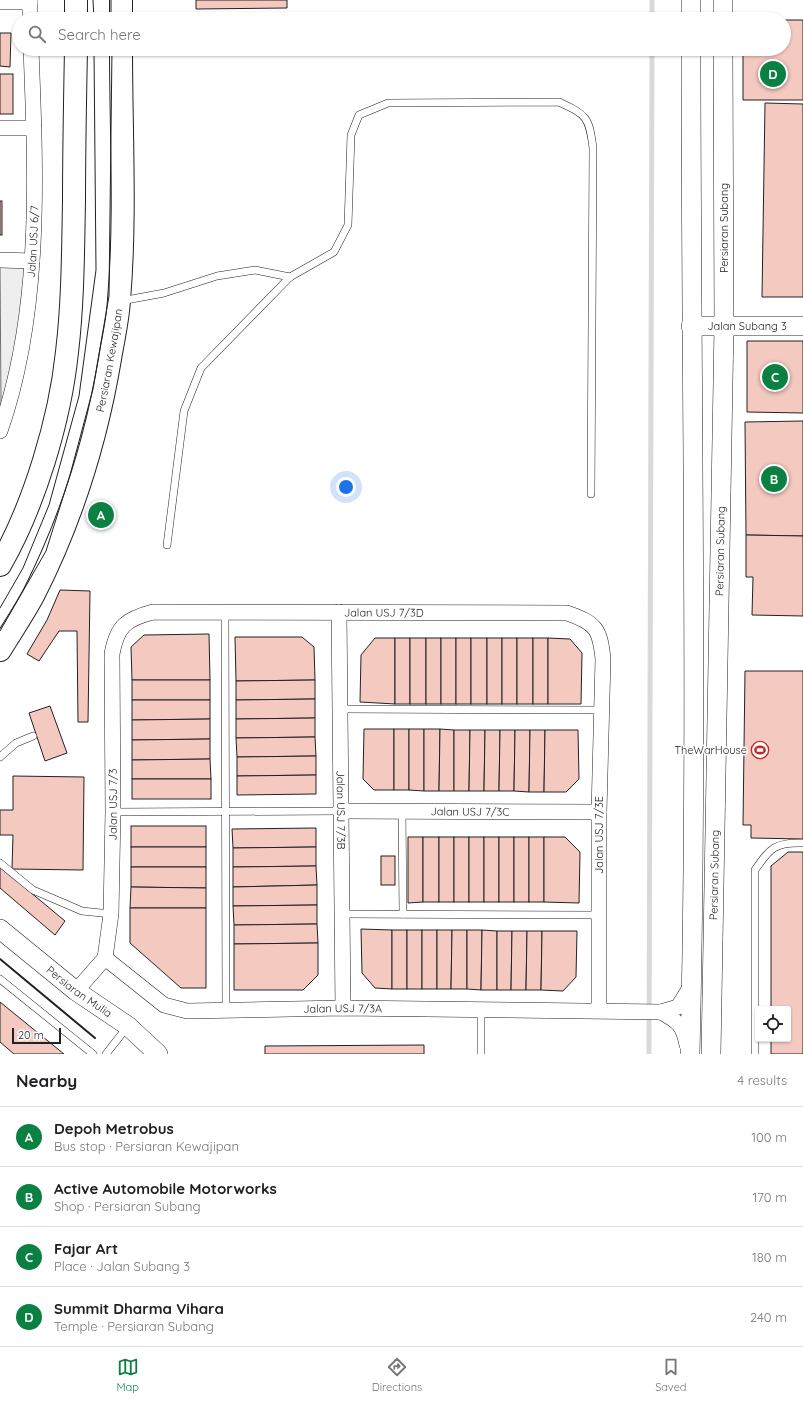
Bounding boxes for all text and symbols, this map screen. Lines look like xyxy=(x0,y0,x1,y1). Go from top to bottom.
search box xyxy=(12,12,791,56)
icon: search xyxy=(26,23,48,45)
text: Search here xyxy=(58,25,141,44)
pin: D xyxy=(760,59,786,89)
street label: Persiaran Subang xyxy=(717,183,731,273)
street label: Jalan USJ 6/7 xyxy=(24,205,41,278)
street label: Persiaran Kewajipan xyxy=(93,308,125,413)
street label: Jalan Subang 3 xyxy=(707,319,787,333)
pin: C xyxy=(762,362,788,392)
pin: B xyxy=(761,464,787,494)
your location xyxy=(336,477,356,497)
pin: A xyxy=(88,500,114,530)
street label: Persiaran Subang xyxy=(712,506,728,596)
street label: Jalan USJ 7/3D xyxy=(344,605,424,620)
sports icon: TheWarHouse xyxy=(750,740,770,760)
place label: TheWarHouse xyxy=(674,743,747,757)
street label: Jalan USJ 7/3 xyxy=(105,768,120,840)
street label: Jalan USJ 7/3B xyxy=(334,770,348,850)
street label: Jalan USJ 7/3E xyxy=(592,796,606,874)
street label: Jalan USJ 7/3C xyxy=(430,804,510,819)
street label: Persiaran Subang xyxy=(706,830,722,920)
street label: Persiaran Mulia xyxy=(44,963,115,1020)
street label: Jalan USJ 7/3A xyxy=(303,1001,382,1016)
map controls xyxy=(755,1006,791,1042)
button: locate xyxy=(755,1006,791,1042)
scale bar xyxy=(12,1026,61,1045)
text: 20 m xyxy=(18,1028,44,1042)
text: Nearby xyxy=(16,1070,77,1091)
text: 4 results xyxy=(737,1072,787,1088)
text: Depoh Metrobus xyxy=(54,1119,174,1138)
text: A xyxy=(25,1129,33,1145)
text: 100 m xyxy=(751,1129,787,1145)
text: Bus stop · Persiaran Kewajipan xyxy=(54,1138,239,1154)
text: Active Automobile Motorworks xyxy=(54,1179,277,1198)
text: B xyxy=(25,1189,33,1205)
text: 170 m xyxy=(752,1189,787,1205)
text: Shop · Persiaran Subang xyxy=(54,1198,201,1214)
text: Fajar Art xyxy=(54,1239,118,1258)
text: C xyxy=(25,1249,33,1265)
text: 180 m xyxy=(752,1249,787,1265)
text: Place · Jalan Subang 3 xyxy=(54,1258,190,1274)
text: Summit Dharma Vihara xyxy=(54,1299,224,1318)
text: D xyxy=(24,1309,34,1325)
text: 240 m xyxy=(750,1309,787,1325)
text: Temple · Persiaran Subang xyxy=(54,1318,214,1334)
tab: Map xyxy=(116,1356,139,1394)
tab: Directions xyxy=(372,1356,422,1394)
tab: Saved xyxy=(655,1356,687,1394)

